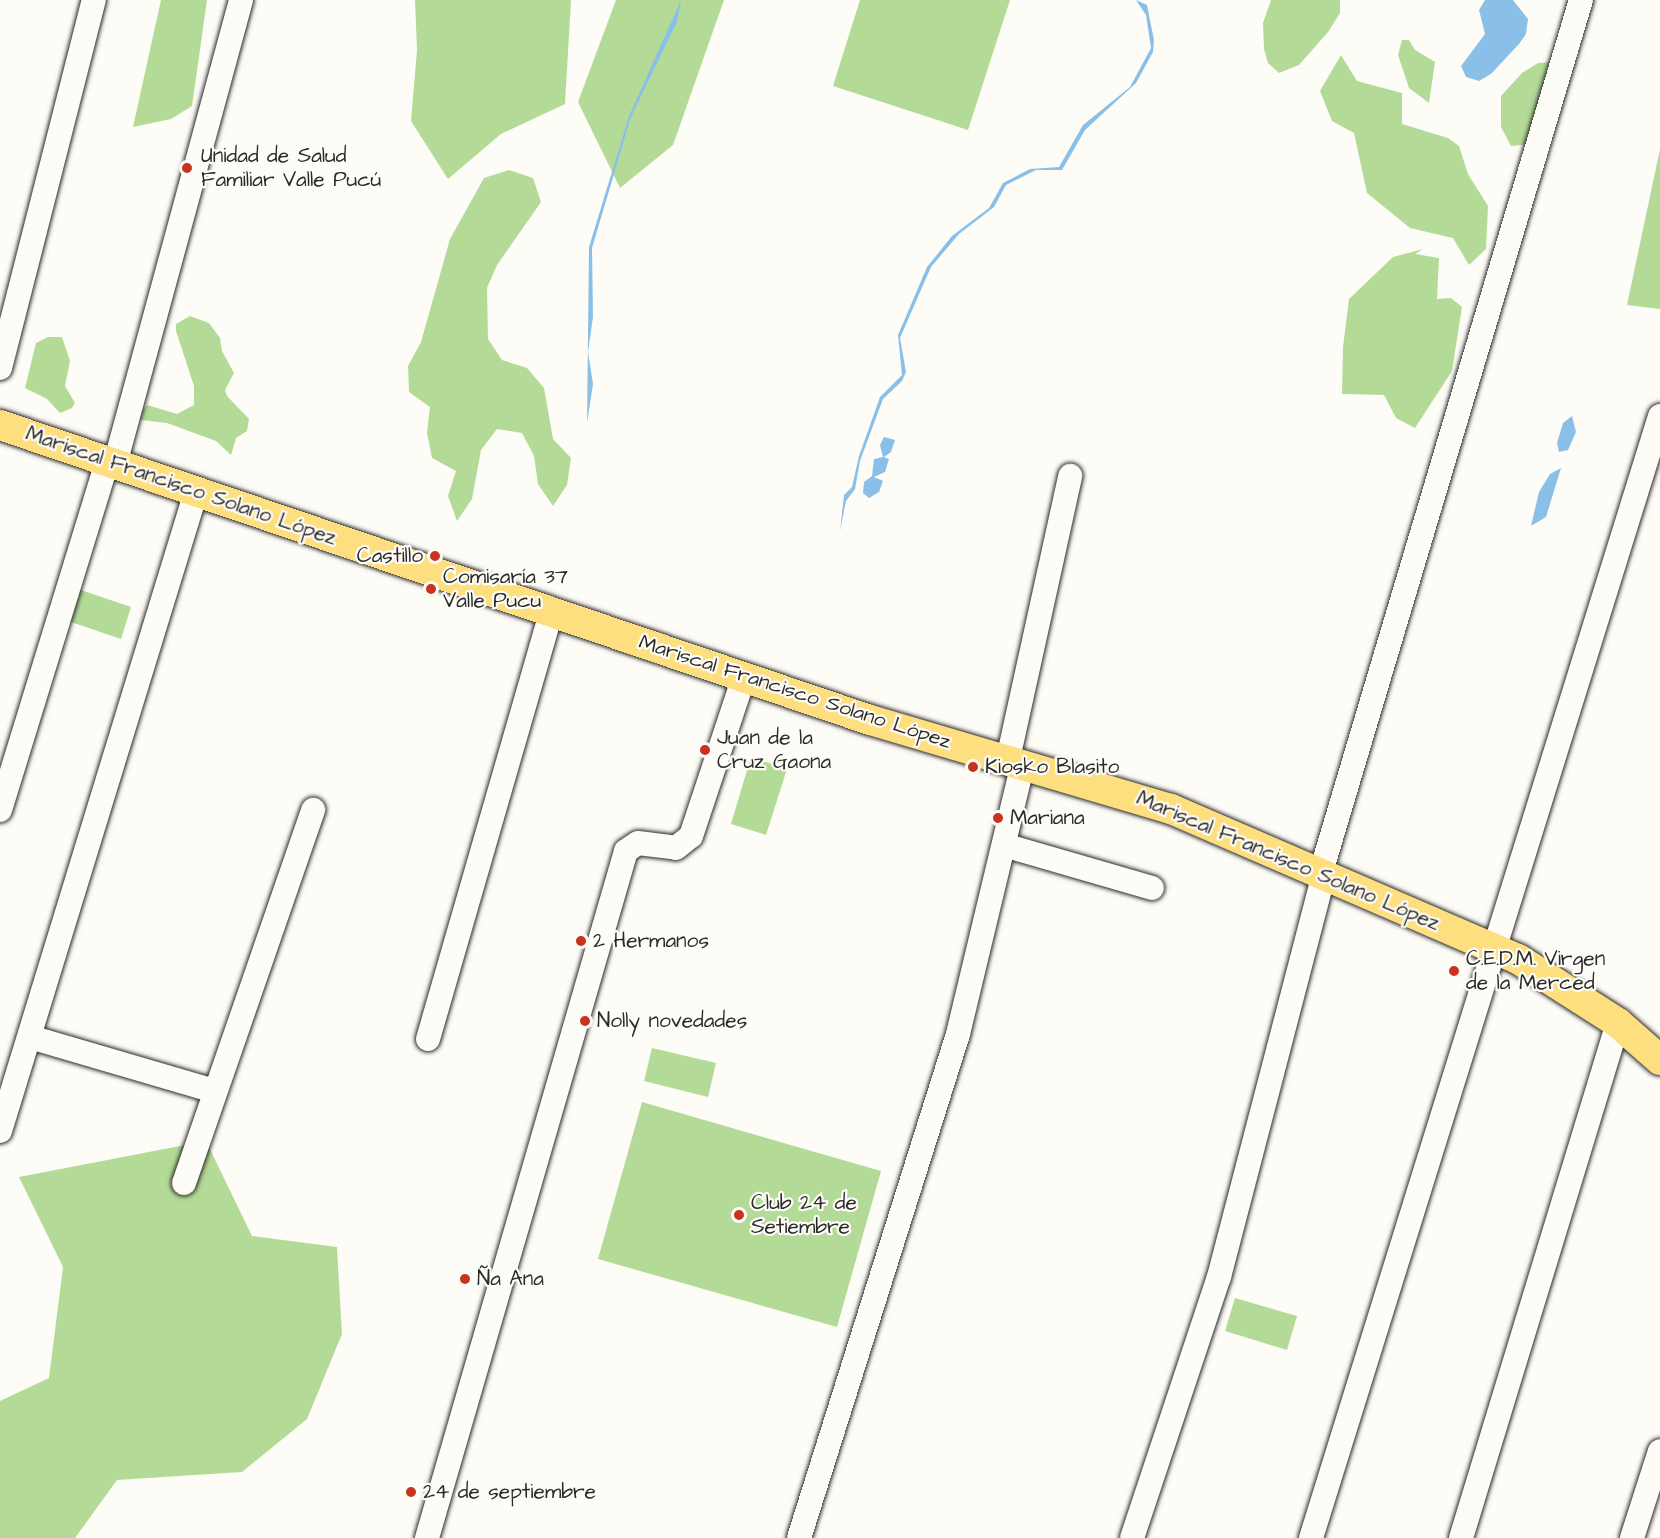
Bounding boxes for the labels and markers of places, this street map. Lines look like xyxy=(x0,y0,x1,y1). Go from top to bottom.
place label: Unidad de Salud Familiar Valle Pucú xyxy=(201,143,381,193)
marker: Unidad de Salud Familiar Valle Pucú xyxy=(178,159,196,177)
place label: Castillo xyxy=(357,543,423,569)
marker: Castillo xyxy=(428,549,442,563)
place label: Comisaría 37 Valle Pucu xyxy=(443,564,568,614)
marker: Comisaría 37 Valle Pucu xyxy=(424,582,438,596)
place label: Juan de la Cruz Gaona xyxy=(717,725,831,775)
marker: Juan de la Cruz Gaona xyxy=(698,743,712,757)
place label: Kiosko Blasito xyxy=(985,754,1119,780)
marker: Kiosko Blasito xyxy=(966,760,980,774)
place label: Mariana xyxy=(1010,805,1085,831)
marker: Mariana xyxy=(991,811,1005,825)
place label: 2 Hermanos xyxy=(593,928,709,954)
marker: 2 Hermanos xyxy=(574,934,588,948)
place label: C.E.D.M. Virgen de la Merced xyxy=(1466,946,1605,996)
marker: C.E.D.M. Virgen de la Merced xyxy=(1447,964,1461,978)
place label: Nolly novedades xyxy=(597,1008,747,1034)
marker: Nolly novedades xyxy=(578,1014,592,1028)
place label: Club 24 de Setiembre xyxy=(751,1190,857,1240)
marker: Club 24 de Setiembre xyxy=(732,1208,746,1222)
place label: Ña Ana xyxy=(477,1266,544,1292)
marker: Ña Ana xyxy=(458,1272,472,1286)
place label: 24 de septiembre xyxy=(423,1479,596,1505)
marker: 24 de septiembre xyxy=(404,1485,418,1499)

